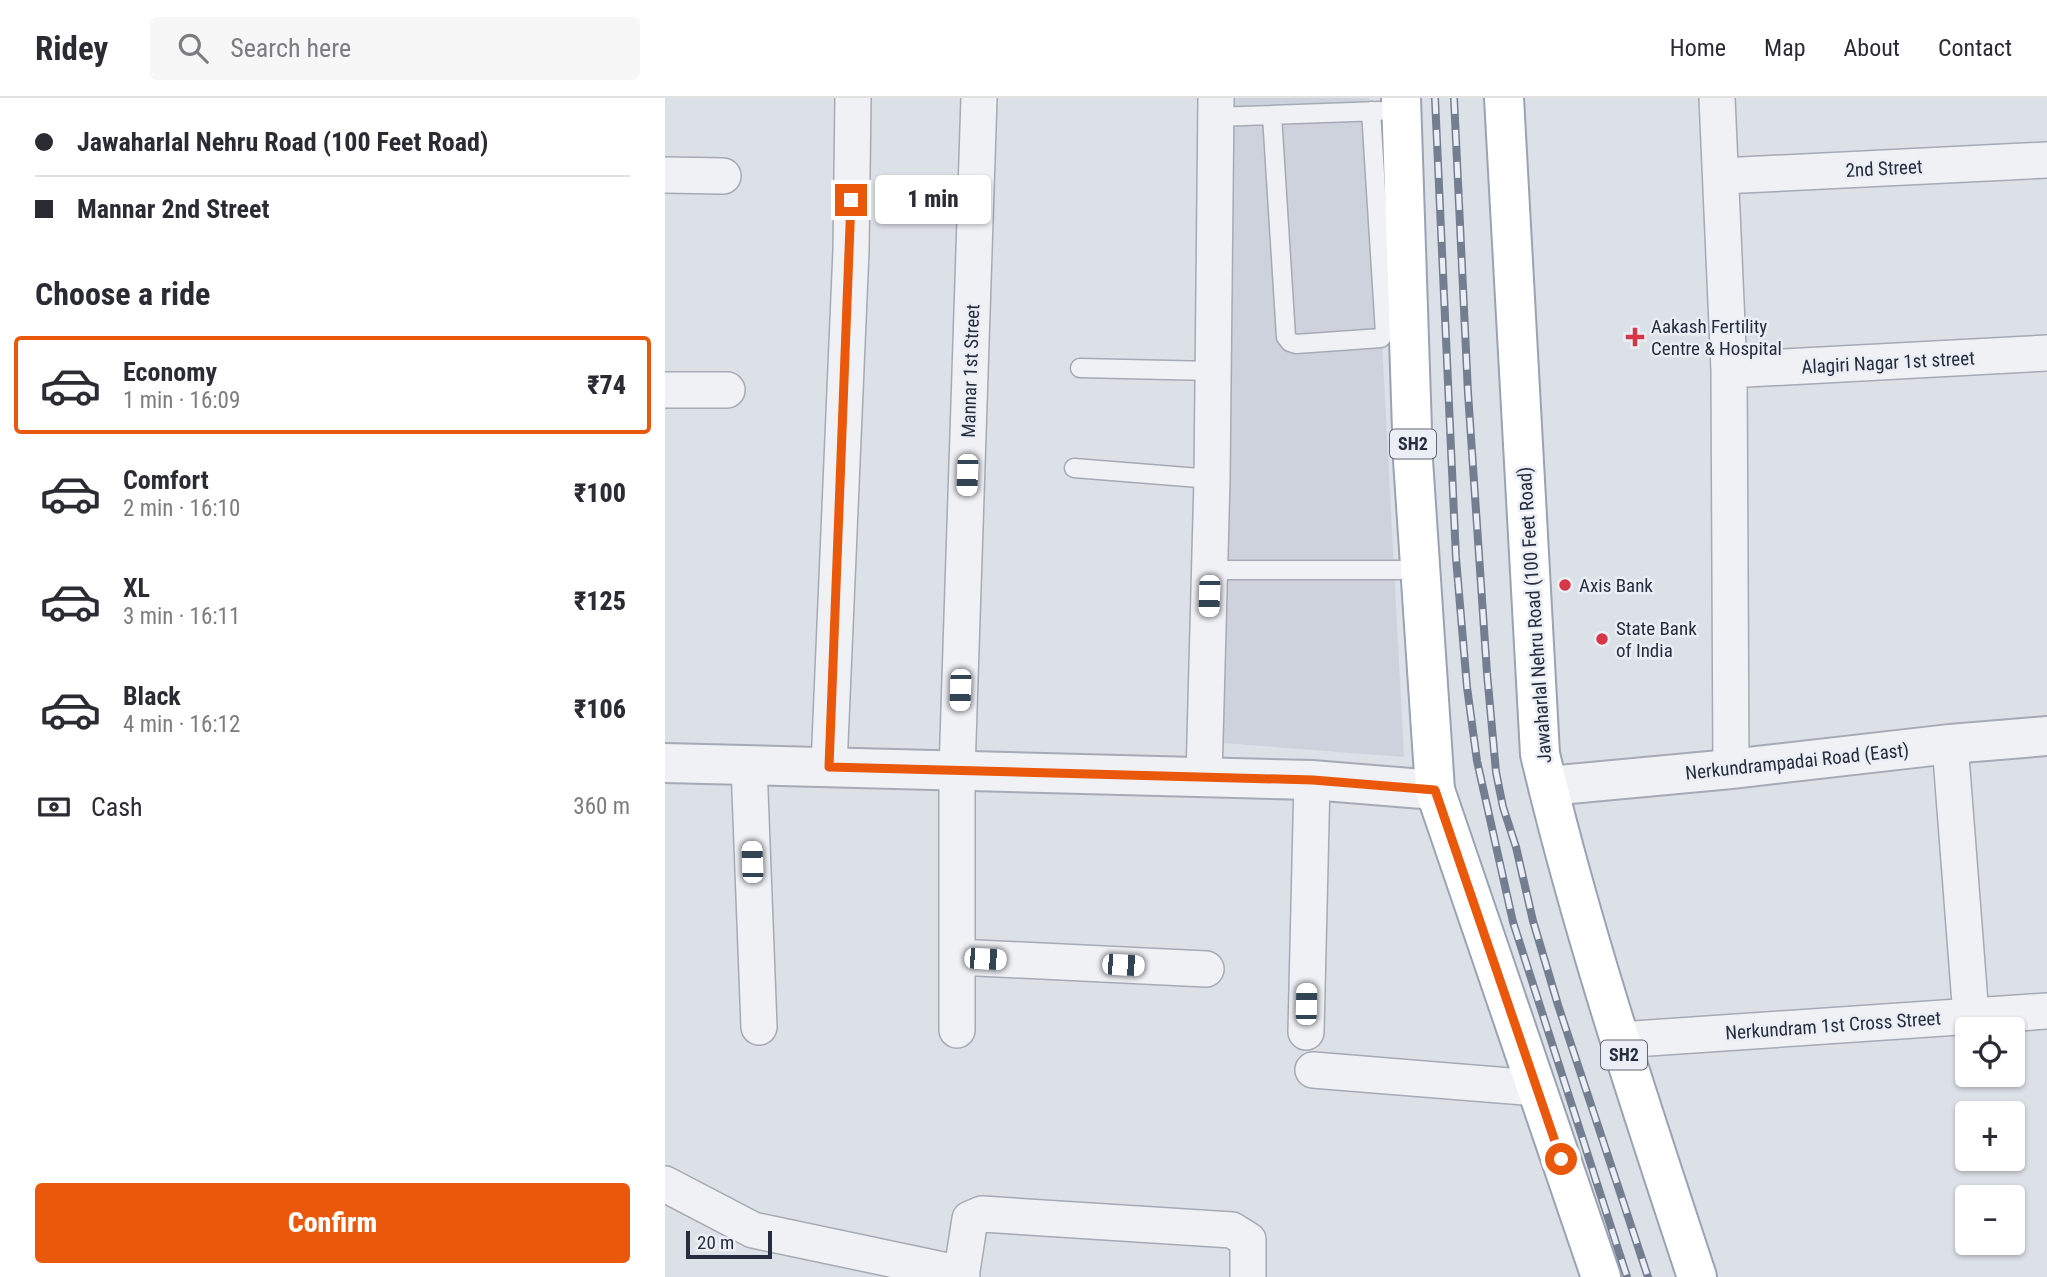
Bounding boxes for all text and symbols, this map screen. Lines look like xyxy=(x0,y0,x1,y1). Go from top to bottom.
search box xyxy=(150,17,640,80)
text: Ridey xyxy=(35,29,108,68)
icon: search xyxy=(174,29,212,67)
text: Search here xyxy=(230,33,351,63)
text: Home xyxy=(1670,34,1726,62)
text: Map xyxy=(1764,34,1806,62)
text: About xyxy=(1844,34,1900,62)
text: Contact xyxy=(1938,34,2012,62)
text: Jawaharlal Nehru Road (100 Feet Road) xyxy=(77,127,488,157)
street label: 2nd Street xyxy=(1845,155,1923,182)
callout: 1 min xyxy=(875,176,991,224)
route end xyxy=(835,184,867,216)
text: 1 min xyxy=(907,186,959,213)
text: Mannar 2nd Street xyxy=(77,194,269,224)
text: Choose a ride xyxy=(35,275,210,313)
street label: Mannar 1st Street xyxy=(957,304,984,438)
place label: Aakash Fertility Centre & Hospital xyxy=(1651,315,1782,360)
marker: Aakash Fertility Centre & Hospital xyxy=(1625,327,1645,347)
street label: Alagiri Nagar 1st street xyxy=(1801,346,1975,379)
icon: car xyxy=(39,354,102,417)
text: Economy xyxy=(123,357,217,387)
text: ₹74 xyxy=(587,370,626,400)
text: 1 min · 16:09 xyxy=(123,387,240,414)
road number: SH2 xyxy=(1390,430,1436,458)
car xyxy=(956,454,979,496)
icon: car xyxy=(39,462,102,525)
text: Comfort xyxy=(123,465,209,495)
street label: Jawaharlal Nehru Road (100 Feet Road) xyxy=(1513,466,1556,764)
text: ₹100 xyxy=(574,478,626,508)
text: 2 min · 16:10 xyxy=(123,495,240,522)
icon: car xyxy=(39,570,102,633)
text: XL xyxy=(123,573,150,603)
place label: Axis Bank xyxy=(1579,574,1653,597)
car xyxy=(1198,575,1221,617)
marker: Axis Bank xyxy=(1557,577,1573,593)
text: ₹125 xyxy=(574,586,626,616)
text: 3 min · 16:11 xyxy=(123,603,240,630)
place label: State Bank of India xyxy=(1616,617,1697,662)
marker: State Bank of India xyxy=(1594,631,1610,647)
car xyxy=(949,669,972,711)
icon: car xyxy=(39,678,102,741)
text: Black xyxy=(123,681,181,711)
text: ₹106 xyxy=(574,694,626,724)
text: 4 min · 16:12 xyxy=(123,711,240,738)
street label: Nerkundrampadai Road (East) xyxy=(1684,738,1910,785)
icon: cash xyxy=(35,788,73,826)
text: Cash xyxy=(91,792,143,822)
text: 360 m xyxy=(573,793,630,820)
car xyxy=(741,841,764,883)
car xyxy=(964,947,1007,971)
car xyxy=(1102,953,1145,977)
car xyxy=(1296,983,1317,1025)
street label: Nerkundram 1st Cross Street xyxy=(1724,1006,1942,1045)
map controls xyxy=(1955,1017,2025,1255)
button: locate xyxy=(1955,1017,2025,1087)
road number: SH2 xyxy=(1601,1040,1647,1070)
button: + xyxy=(1955,1101,2025,1171)
route start xyxy=(1545,1143,1577,1175)
button: Confirm xyxy=(35,1183,630,1263)
button: − xyxy=(1955,1185,2025,1255)
scale bar xyxy=(686,1228,772,1260)
text: 20 m xyxy=(697,1231,734,1254)

